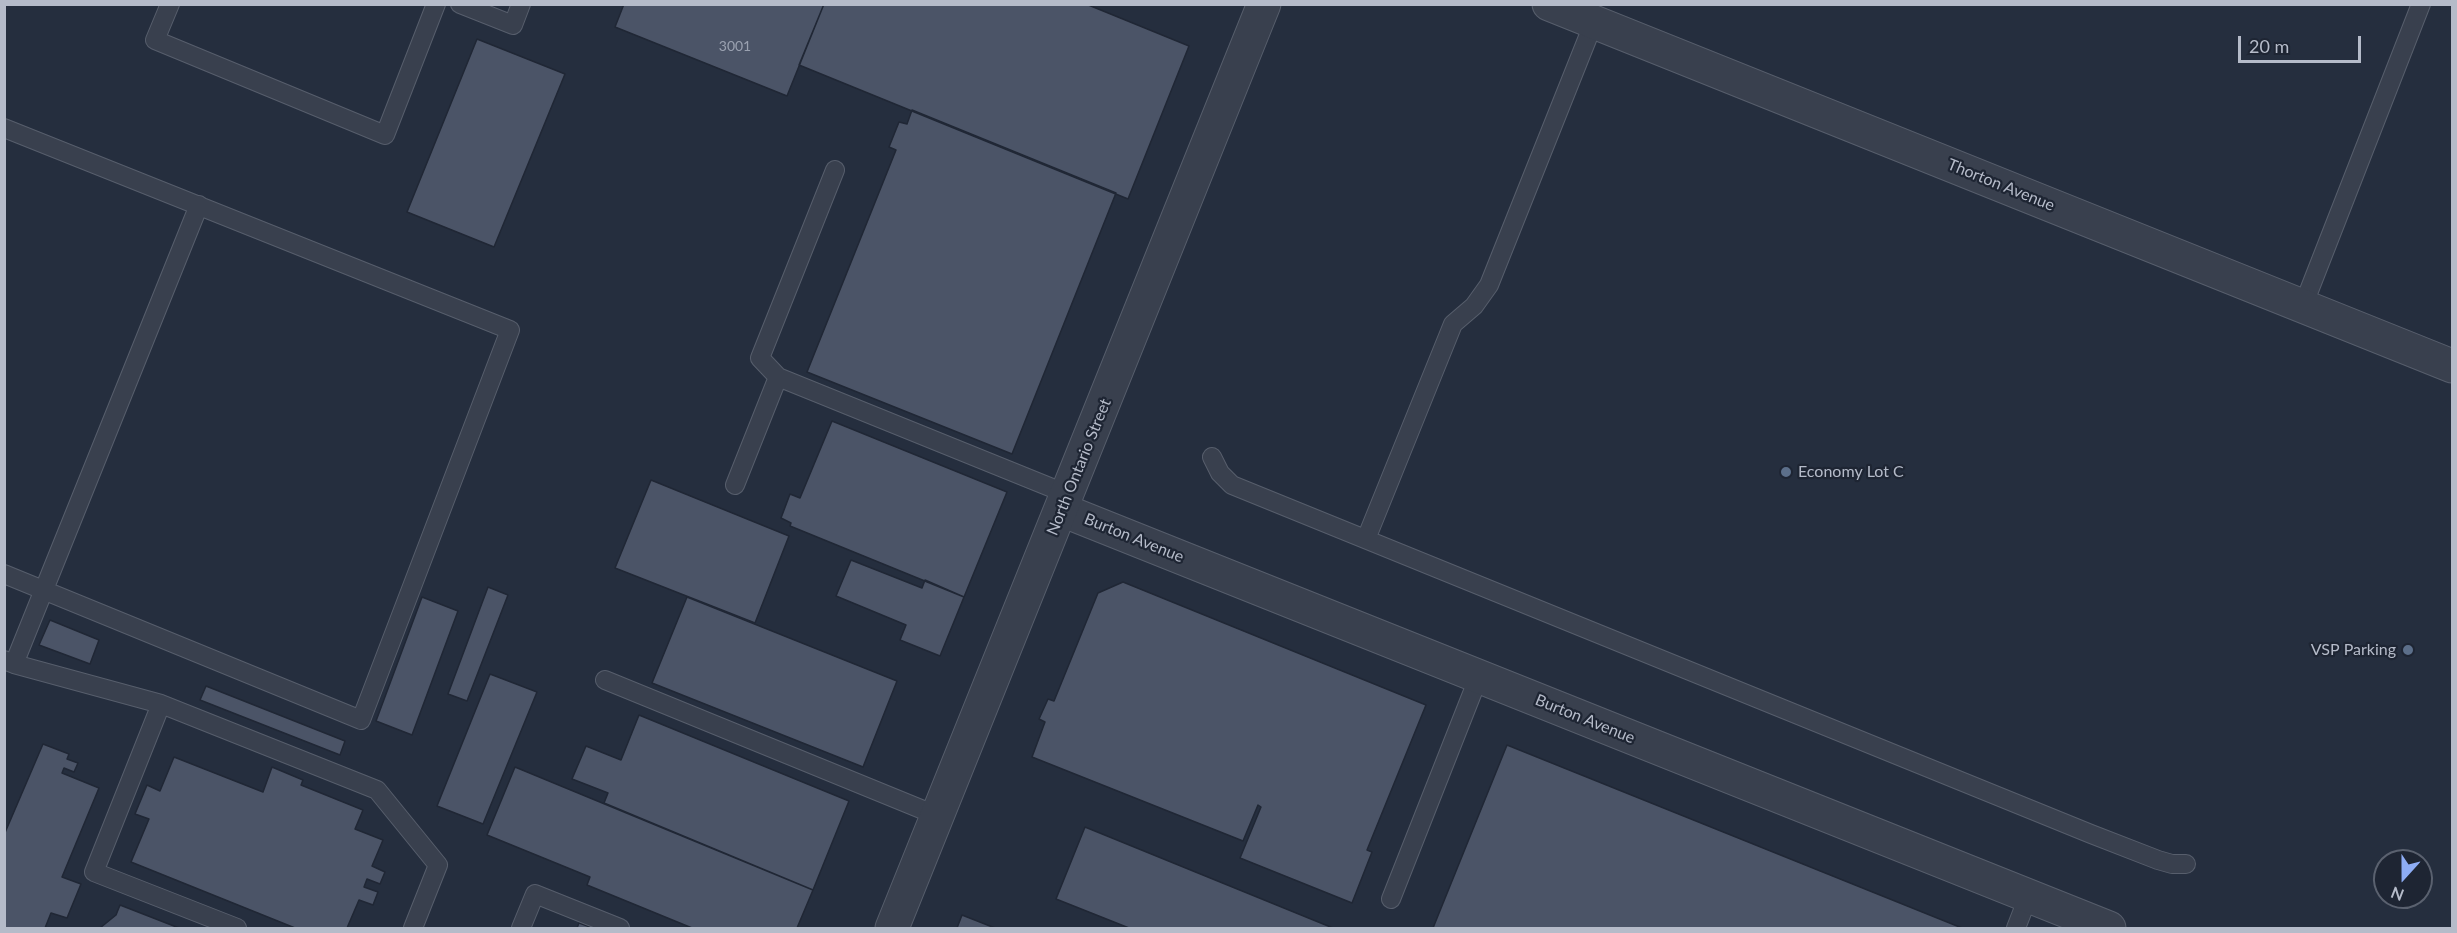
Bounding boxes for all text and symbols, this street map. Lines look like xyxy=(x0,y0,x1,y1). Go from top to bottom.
scale bar xyxy=(2241,24,2364,62)
text: 20 m xyxy=(2249,35,2289,57)
house number: 3001 xyxy=(719,38,751,54)
street label: Thorton Avenue xyxy=(1945,155,2057,215)
street label: North Ontario Street xyxy=(1043,396,1115,538)
place label: Economy Lot C xyxy=(1798,462,1904,482)
marker: Economy Lot C xyxy=(1779,465,1793,479)
street label: Burton Avenue xyxy=(1081,509,1187,567)
place label: VSP Parking xyxy=(2311,640,2396,660)
marker: VSP Parking xyxy=(2401,643,2415,657)
street label: Burton Avenue xyxy=(1532,690,1638,748)
north arrow xyxy=(2373,849,2433,909)
text: N xyxy=(2388,883,2406,905)

